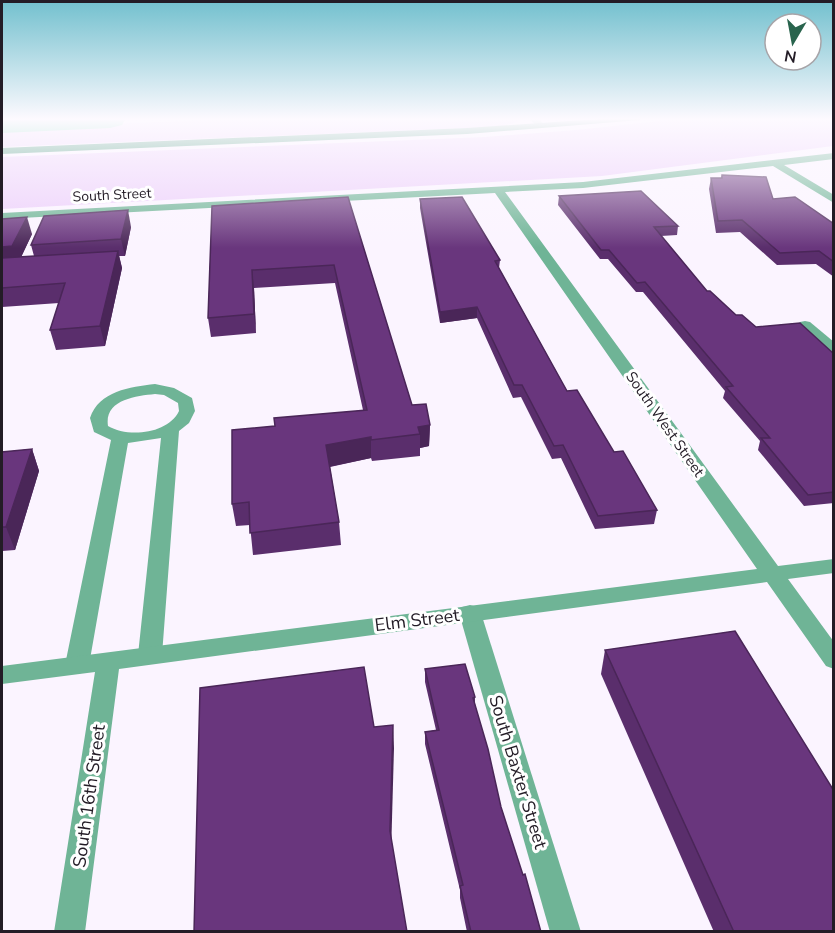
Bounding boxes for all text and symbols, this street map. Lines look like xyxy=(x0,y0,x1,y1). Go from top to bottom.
north arrow xyxy=(763,12,823,72)
text: N xyxy=(783,44,798,68)
street label: South Street xyxy=(72,183,152,207)
street label: South West Street xyxy=(621,367,709,481)
street label: Elm Street xyxy=(373,603,461,637)
street label: South Baxter Street xyxy=(483,692,553,852)
street label: South 16th Street xyxy=(67,722,111,869)

